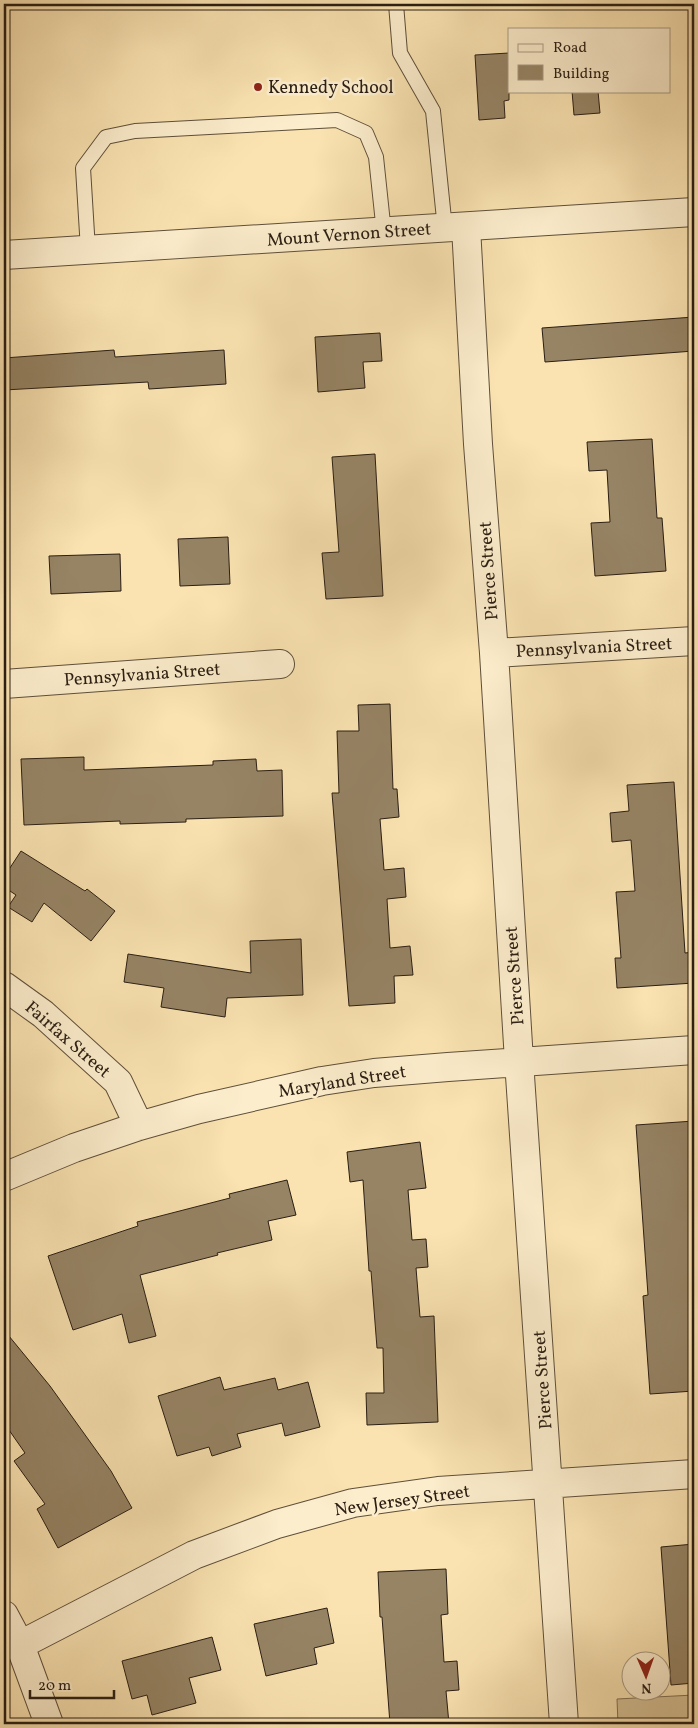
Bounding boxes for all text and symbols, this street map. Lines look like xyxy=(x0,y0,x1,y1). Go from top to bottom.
legend xyxy=(508,28,670,92)
text: Road xyxy=(553,38,587,59)
text: Building xyxy=(553,64,610,85)
place label: Kennedy School xyxy=(268,76,394,101)
marker: Kennedy School xyxy=(252,81,264,93)
street label: Mount Vernon Street xyxy=(266,217,432,254)
street label: Pierce Street xyxy=(474,520,505,621)
street label: Pennsylvania Street xyxy=(515,632,673,665)
street label: Pennsylvania Street xyxy=(63,658,221,693)
street label: Pierce Street xyxy=(500,925,531,1026)
street label: Fairfax Street xyxy=(19,996,115,1084)
street label: Maryland Street xyxy=(277,1060,408,1105)
street label: Pierce Street xyxy=(528,1329,559,1430)
street label: New Jersey Street xyxy=(333,1480,472,1523)
north arrow xyxy=(620,1650,670,1700)
scale bar xyxy=(30,1668,114,1700)
text: 20 m xyxy=(38,1676,71,1697)
text: N xyxy=(641,1678,652,1697)

